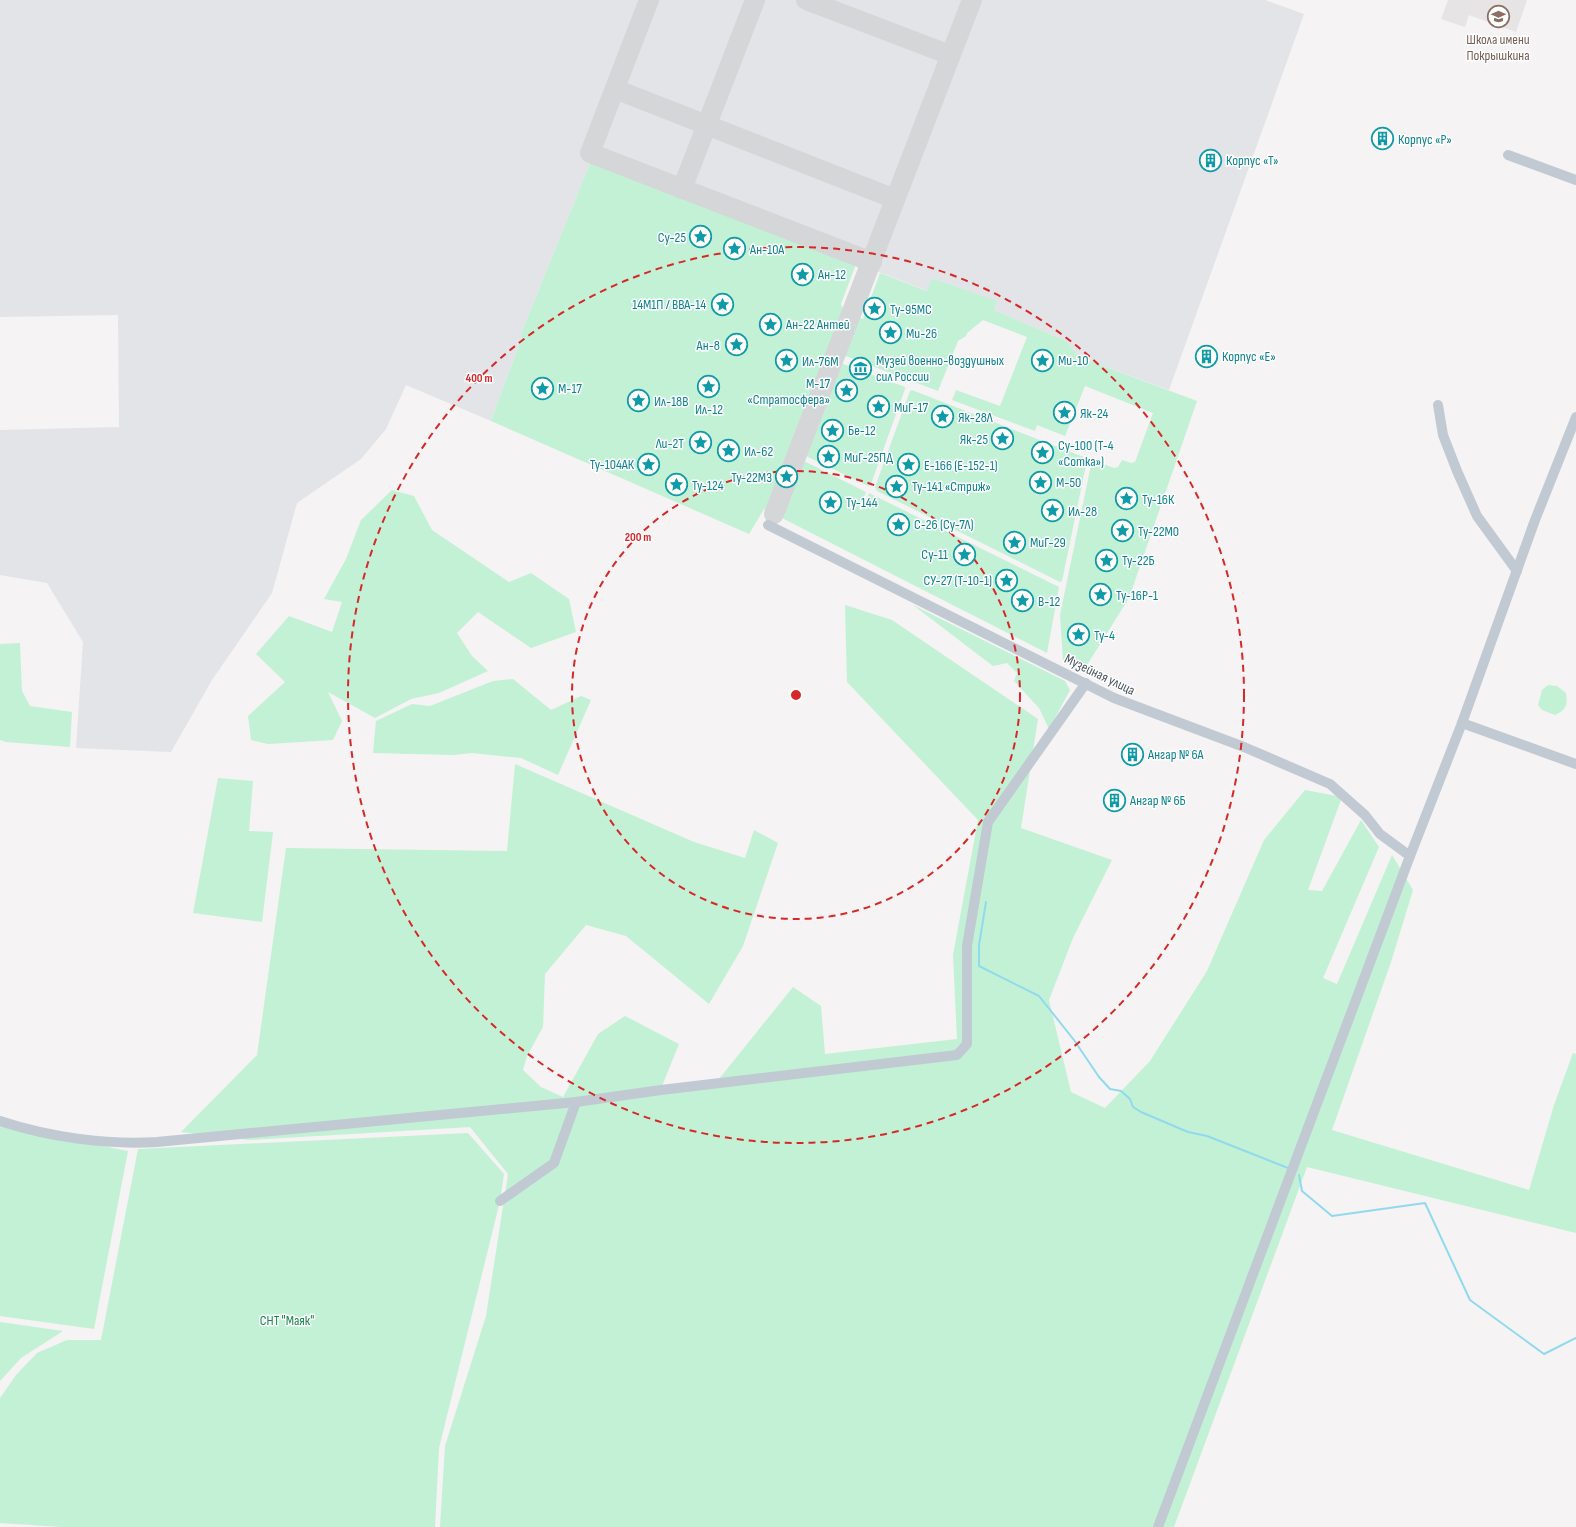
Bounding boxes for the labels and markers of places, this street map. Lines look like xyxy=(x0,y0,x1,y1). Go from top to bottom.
school or university icon: Школа имени Покрышкина xyxy=(1485,4,1511,30)
place label: Школа имени Покрышкина xyxy=(1466,31,1530,64)
building icon: Корпус «Р» xyxy=(1369,126,1395,152)
place label: Корпус «Р» xyxy=(1398,131,1452,148)
building icon: Корпус «Т» xyxy=(1197,147,1223,173)
place label: Корпус «Т» xyxy=(1226,152,1279,169)
place icon: Су-25 xyxy=(688,224,714,250)
place label: Су-25 xyxy=(658,229,686,246)
place icon: Ан-10А xyxy=(721,236,747,262)
place label: Ан-10А xyxy=(749,241,785,258)
place icon: Ан-12 xyxy=(790,261,816,287)
place label: Ан-12 xyxy=(817,266,846,283)
place icon: 14М1П / ВВА-14 xyxy=(709,291,735,317)
place label: 14М1П / ВВА-14 xyxy=(632,296,706,313)
place icon: Ту-95МС xyxy=(862,296,888,322)
place label: Ту-95МС xyxy=(890,301,932,318)
place icon: Ан-22 Антей xyxy=(757,311,783,337)
place label: Ан-22 Антей xyxy=(785,316,850,333)
place icon: Ми-26 xyxy=(877,320,903,346)
place label: Ми-26 xyxy=(906,325,937,342)
place icon: Ан-8 xyxy=(723,332,749,358)
place label: Ан-8 xyxy=(696,337,720,354)
building icon: Корпус «Е» xyxy=(1194,343,1220,369)
place icon: Ми-10 xyxy=(1029,347,1055,373)
place icon: Ил-76М xyxy=(773,348,799,374)
place label: Корпус «Е» xyxy=(1222,348,1276,365)
place label: Музей военно-воздушных сил России xyxy=(876,352,1005,385)
place label: Ми-10 xyxy=(1058,352,1088,369)
place label: Ил-76М xyxy=(802,353,839,370)
museum icon: Музей военно-воздушных сил России xyxy=(847,355,873,381)
place icon: Ил-12 xyxy=(696,374,722,400)
place icon: М-17 xyxy=(529,375,555,401)
place label: М-17 «Стратосфера» xyxy=(747,375,830,408)
place icon: М-17 «Стратосфера» xyxy=(833,378,859,404)
place label: М-17 xyxy=(558,380,582,397)
place icon: Ил-18В xyxy=(625,388,651,414)
place label: Ил-18В xyxy=(654,393,688,410)
place icon: МиГ-17 xyxy=(866,394,892,420)
place label: МиГ-17 xyxy=(894,399,929,416)
place icon: Як-24 xyxy=(1052,400,1078,426)
place label: Ил-12 xyxy=(695,401,723,418)
place icon: Як-28Л xyxy=(930,404,956,430)
place label: Як-24 xyxy=(1080,405,1109,422)
place label: Як-28Л xyxy=(958,409,993,426)
place icon: Бе-12 xyxy=(820,417,846,443)
place label: Бе-12 xyxy=(848,422,876,439)
place icon: Як-25 xyxy=(990,426,1016,452)
place icon: Ли-2Т xyxy=(687,430,713,456)
place label: Як-25 xyxy=(960,431,988,448)
place label: Ли-2Т xyxy=(655,435,684,452)
place label: Су-100 (Т-4 «Сотка») xyxy=(1058,437,1114,470)
place icon: Ил-62 xyxy=(716,438,742,464)
place icon: Су-100 (Т-4 «Сотка») xyxy=(1030,440,1056,466)
place label: Ил-62 xyxy=(744,443,773,460)
place icon: МиГ-25ПД xyxy=(815,444,841,470)
place label: МиГ-25ПД xyxy=(844,449,893,466)
place icon: Ту-104АК xyxy=(636,451,662,477)
place icon: Е-166 (Е-152-1) xyxy=(896,452,922,478)
place label: Ту-104АК xyxy=(590,456,635,473)
place label: Е-166 (Е-152-1) xyxy=(924,457,998,474)
place icon: Ту-22М3 xyxy=(774,464,800,490)
place label: Ту-22М3 xyxy=(731,469,772,486)
place icon: М-50 xyxy=(1027,469,1053,495)
place icon: Ту-124 xyxy=(663,472,689,498)
place icon: Ту-141 «Стриж» xyxy=(884,473,910,499)
place label: М-50 xyxy=(1056,474,1081,491)
place label: Ту-124 xyxy=(692,477,724,494)
place label: Ту-141 «Стриж» xyxy=(912,478,991,495)
place icon: Ту-16К xyxy=(1113,486,1139,512)
place icon: Ту-144 xyxy=(817,489,843,515)
place label: Ту-16К xyxy=(1142,491,1175,508)
place label: Ту-144 xyxy=(846,494,878,511)
place icon: Ил-28 xyxy=(1039,498,1065,524)
place label: Ил-28 xyxy=(1068,503,1097,520)
place icon: С-26 (Су-7Л) xyxy=(886,511,912,537)
place label: С-26 (Су-7Л) xyxy=(914,516,974,533)
place icon: Ту-22М0 xyxy=(1109,518,1135,544)
place label: Ту-22М0 xyxy=(1138,523,1179,540)
place icon: МиГ-29 xyxy=(1002,529,1028,555)
place label: МиГ-29 xyxy=(1030,534,1066,551)
place icon: Су-11 xyxy=(951,541,977,567)
place label: Су-11 xyxy=(921,546,948,563)
place icon: Ту-22Б xyxy=(1093,547,1119,573)
place label: Ту-22Б xyxy=(1122,552,1155,569)
place icon: СУ-27 (Т-10-1) xyxy=(994,567,1020,593)
place label: СУ-27 (Т-10-1) xyxy=(924,572,992,589)
place icon: Ту-16Р-1 xyxy=(1088,582,1114,608)
place label: Ту-16Р-1 xyxy=(1116,587,1158,604)
place icon: В-12 xyxy=(1009,588,1035,614)
place label: В-12 xyxy=(1038,593,1060,610)
place icon: Ту-4 xyxy=(1066,622,1092,648)
place label: Ту-4 xyxy=(1094,627,1115,644)
centre of rings xyxy=(789,688,803,702)
building icon: Ангар № 6А xyxy=(1119,741,1145,767)
place label: Ангар № 6А xyxy=(1147,746,1205,763)
building icon: Ангар № 6Б xyxy=(1101,787,1127,813)
place label: Ангар № 6Б xyxy=(1129,792,1186,809)

